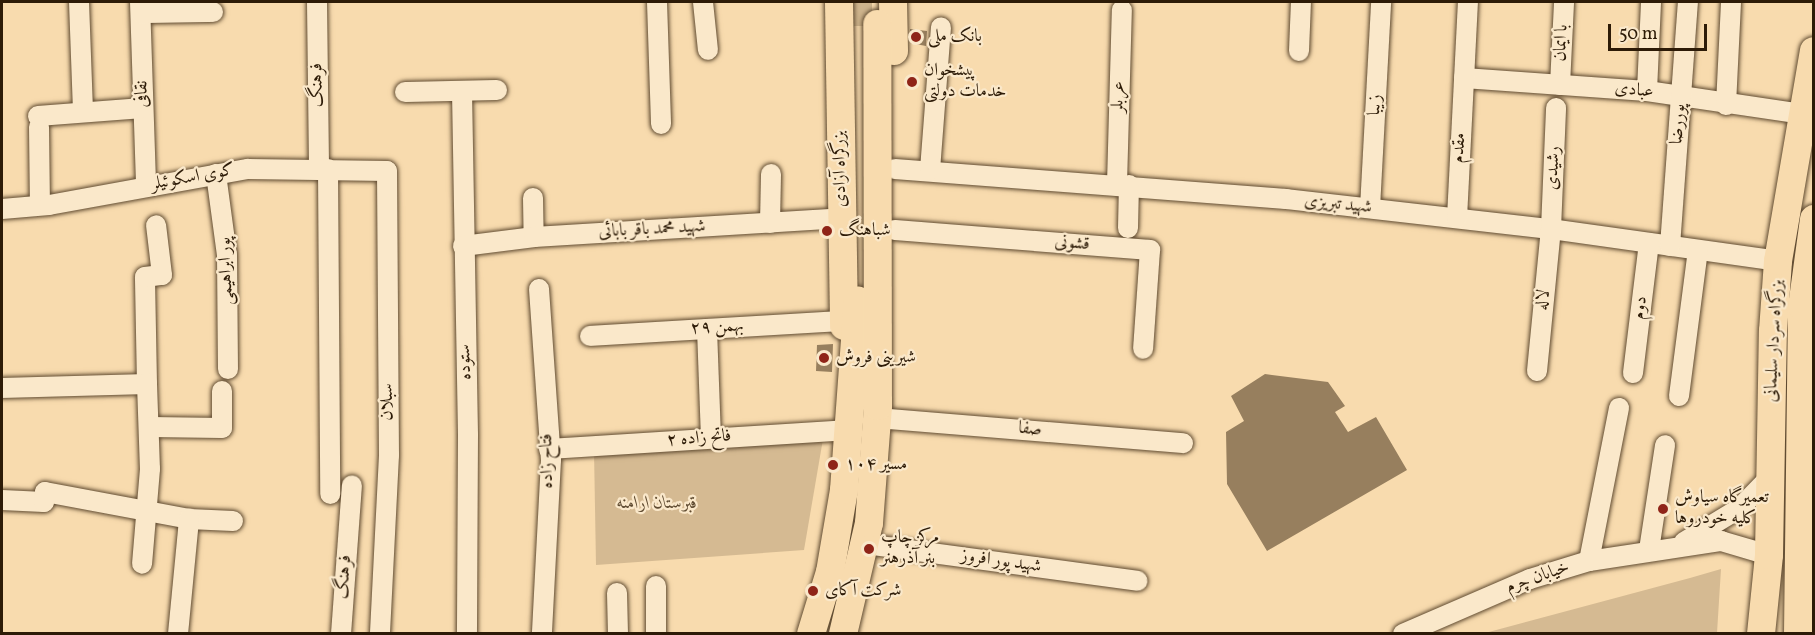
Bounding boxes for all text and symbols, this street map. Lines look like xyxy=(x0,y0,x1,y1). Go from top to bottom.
scale bar xyxy=(1611,12,1710,50)
text: 50 m xyxy=(1619,22,1658,47)
street label: با ایمان xyxy=(1550,24,1574,62)
place label: بانک ملی xyxy=(928,26,982,48)
marker: بانک ملی xyxy=(909,30,923,44)
place label: پیشخوان خدمات دولتی xyxy=(924,61,1006,104)
street label: فرهنگ xyxy=(307,63,329,107)
marker: پیشخوان خدمات دولتی xyxy=(905,75,919,89)
street label: عبادی xyxy=(1614,78,1654,104)
street label: نقافی xyxy=(132,80,154,108)
street label: عربلر xyxy=(1108,81,1130,113)
street label: زیبا xyxy=(1365,94,1387,116)
street label: پوررضا xyxy=(1667,103,1691,145)
street label: بزرگراه آزادی xyxy=(830,131,852,207)
street label: مقدم xyxy=(1448,132,1472,164)
street label: رشیدی xyxy=(1542,145,1566,191)
street label: کوی اسکوئیلر xyxy=(150,160,236,196)
street label: شهید تبریزی xyxy=(1303,191,1373,219)
street label: شهید محمد باقر بابائی xyxy=(598,216,706,244)
place label: شباهنگ xyxy=(839,220,891,242)
marker: شباهنگ xyxy=(820,224,834,238)
street label: قشونی xyxy=(1054,232,1090,256)
street label: پور ابراهیمی xyxy=(215,237,239,305)
street label: بزرگراه سردار سلیمانی xyxy=(1761,279,1789,403)
street label: لاله xyxy=(1532,288,1556,312)
street label: دوم xyxy=(1629,295,1653,321)
street label: ۲۹ بهمن xyxy=(690,316,744,340)
street label: ستوده xyxy=(455,344,477,380)
place label: شیرینی فروش xyxy=(836,347,916,369)
marker: شیرینی فروش xyxy=(817,351,831,365)
street label: سبلان xyxy=(377,383,399,421)
street label: صفا xyxy=(1017,418,1043,442)
street label: فاتح زاده ۲ xyxy=(666,426,732,452)
street label: فتاح زاده xyxy=(537,433,559,489)
place label: مسیر ۱۰۴ xyxy=(845,454,907,476)
marker: مسیر ۱۰۴ xyxy=(826,458,840,472)
place label: تعمیرگاه سیاوش کلیه خودروها xyxy=(1675,488,1769,530)
park label: قبرستان ارامنه xyxy=(617,493,697,515)
marker: تعمیرگاه سیاوش کلیه خودروها xyxy=(1656,502,1670,516)
place label: مرکز چاپ بنر آذرهنر xyxy=(881,528,939,570)
marker: مرکز چاپ بنر آذرهنر xyxy=(862,542,876,556)
street label: شهید پور افروز xyxy=(959,546,1043,578)
street label: فرهنگ xyxy=(333,554,357,600)
street label: خیابان چرم xyxy=(1503,557,1573,599)
place label: شرکت آکای xyxy=(825,580,901,602)
marker: شرکت آکای xyxy=(806,584,820,598)

